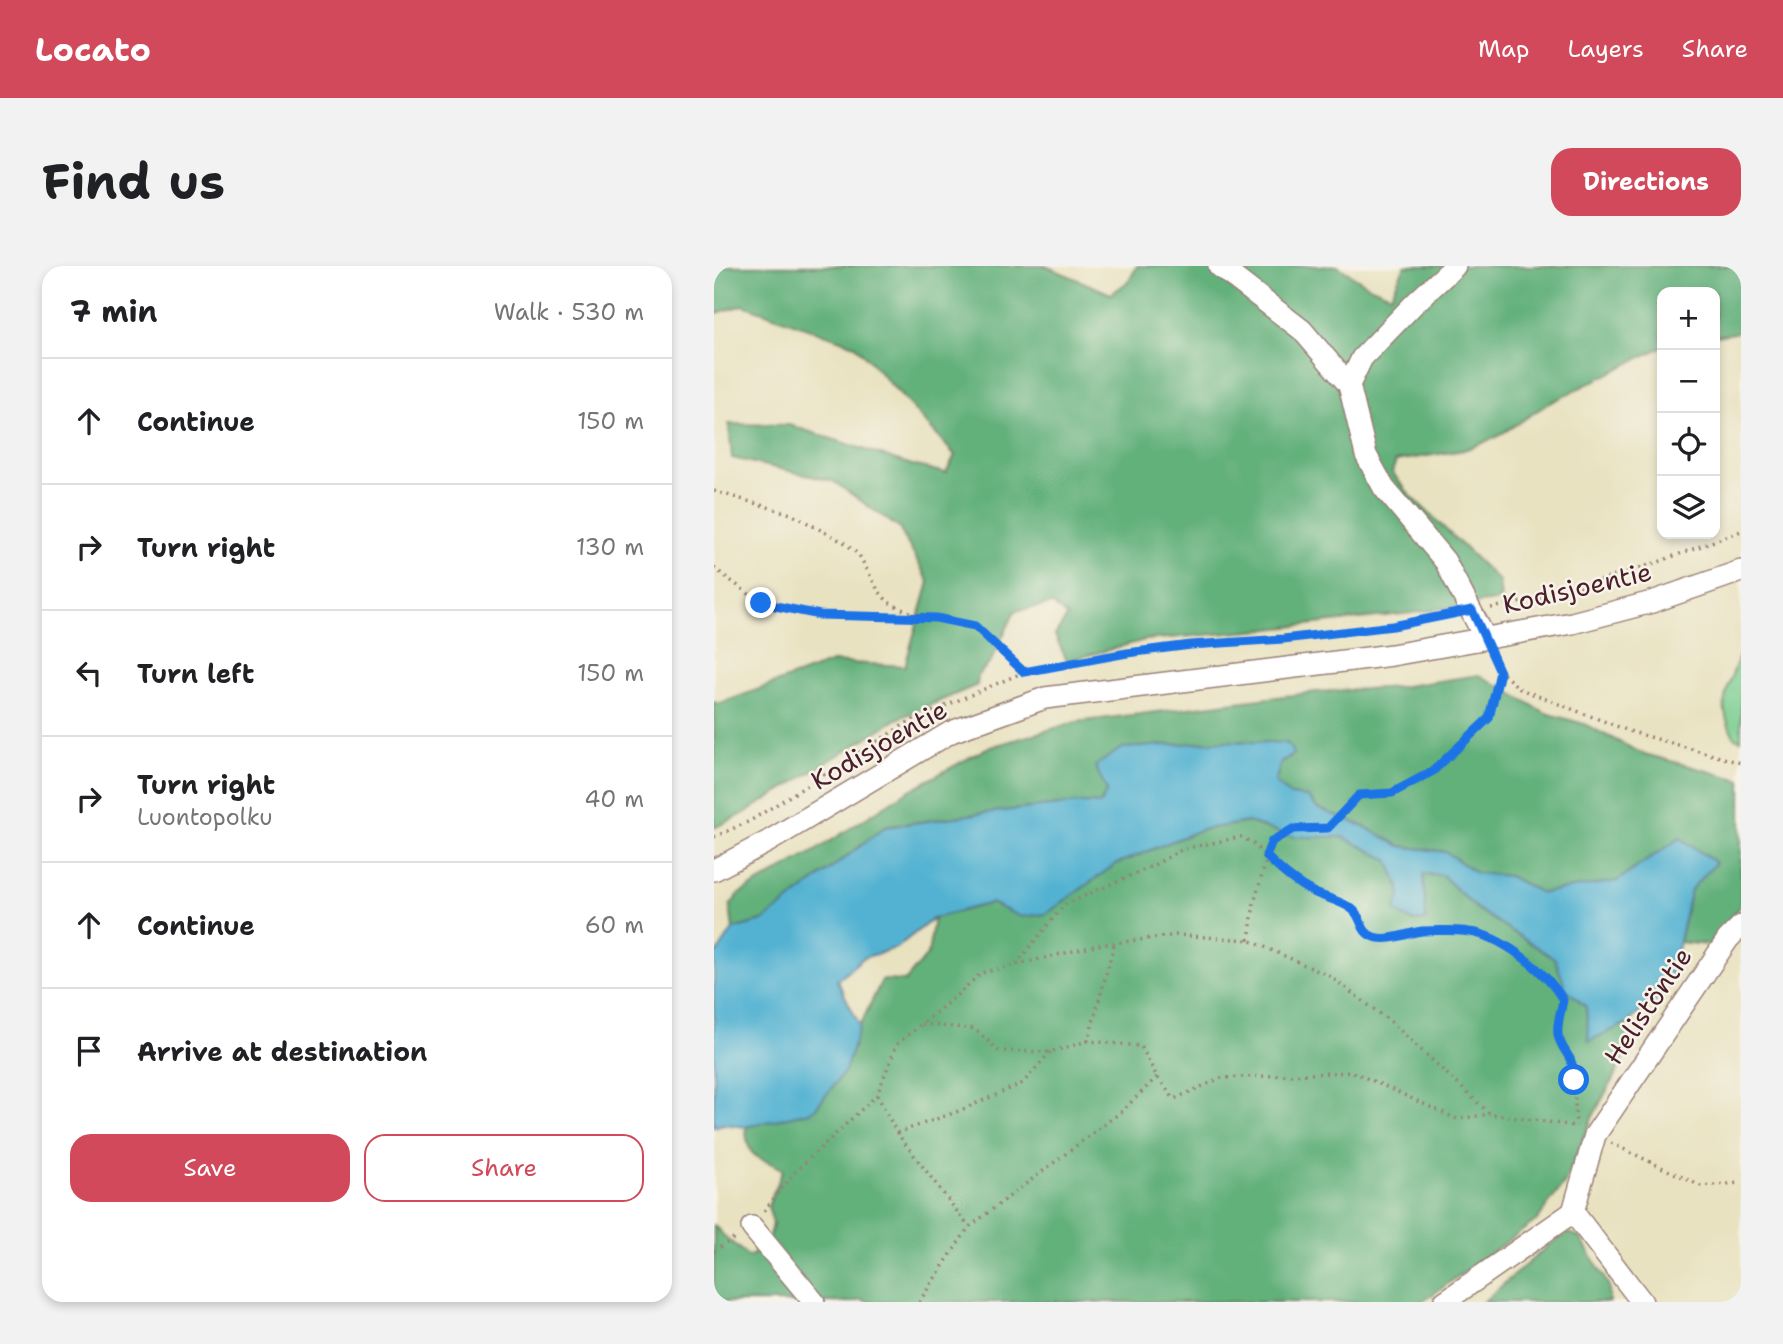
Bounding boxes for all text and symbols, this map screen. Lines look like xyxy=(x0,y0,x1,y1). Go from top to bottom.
text: Locato xyxy=(35,27,151,72)
text: Map xyxy=(1478,33,1529,65)
text: Layers xyxy=(1567,33,1644,65)
text: Share xyxy=(1682,33,1748,65)
button: Directions xyxy=(1551,148,1741,216)
text: Find us xyxy=(42,149,225,215)
map controls xyxy=(1657,287,1720,539)
button: + xyxy=(1657,287,1720,350)
text: 7 min xyxy=(70,291,157,332)
text: Walk · 530 m xyxy=(494,297,644,327)
button: − xyxy=(1657,350,1720,413)
icon: ahead xyxy=(70,402,108,440)
text: Continue xyxy=(137,404,255,439)
text: 150 m xyxy=(577,406,644,436)
button: locate xyxy=(1657,413,1720,476)
button: layers xyxy=(1657,476,1720,539)
icon: right xyxy=(70,528,108,566)
text: Turn right xyxy=(137,530,275,565)
text: 130 m xyxy=(576,532,644,562)
street label: Kodisjoentie xyxy=(1499,553,1655,622)
route end xyxy=(745,587,776,618)
icon: left xyxy=(70,654,108,692)
text: Turn left xyxy=(137,656,254,691)
text: 150 m xyxy=(577,658,644,688)
street label: Kodisjoentie xyxy=(804,691,953,798)
text: Turn right xyxy=(137,767,275,802)
icon: right xyxy=(70,780,108,818)
text: 40 m xyxy=(584,784,644,814)
text: Luontopolku xyxy=(137,802,273,832)
icon: ahead xyxy=(70,906,108,944)
text: Continue xyxy=(137,908,255,943)
text: 60 m xyxy=(585,910,644,940)
street label: Helistöntie xyxy=(1595,940,1700,1071)
icon: arrive xyxy=(70,1032,108,1070)
text: Arrive at destination xyxy=(137,1034,427,1069)
route start xyxy=(1558,1064,1589,1095)
button: Save xyxy=(70,1134,350,1202)
button: Share xyxy=(364,1134,644,1202)

